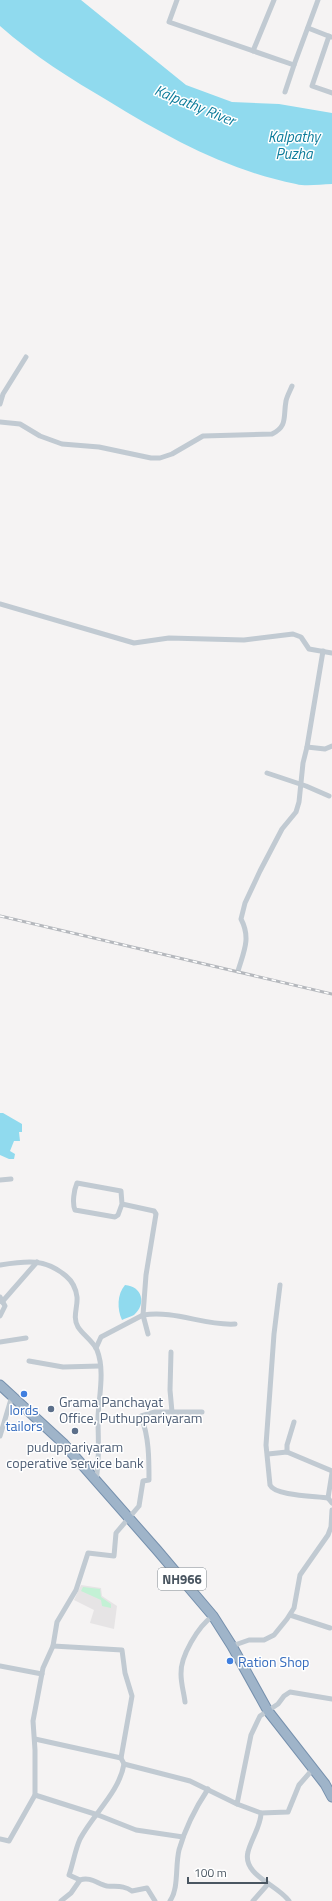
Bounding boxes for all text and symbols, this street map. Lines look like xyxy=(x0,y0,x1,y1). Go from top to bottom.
water label: Kalpathy River xyxy=(151,78,241,132)
water label: Kalpathy Puzha xyxy=(268,125,322,165)
marker: lords tailors xyxy=(19,1389,29,1399)
place label: Grama Panchayat Office, Puthuppariyaram xyxy=(59,1391,202,1428)
place label: lords tailors xyxy=(6,1399,42,1436)
marker: Grama Panchayat Office, Puthuppariyaram xyxy=(46,1404,56,1414)
marker: puduppariyaram coperative service bank xyxy=(70,1426,80,1436)
place label: puduppariyaram coperative service bank xyxy=(6,1436,144,1473)
road number: NH966 xyxy=(158,1568,206,1590)
place label: Ration Shop xyxy=(238,1651,309,1672)
marker: Ration Shop xyxy=(225,1656,235,1666)
scale bar xyxy=(188,1859,267,1885)
text: 100 m xyxy=(194,1863,227,1882)

